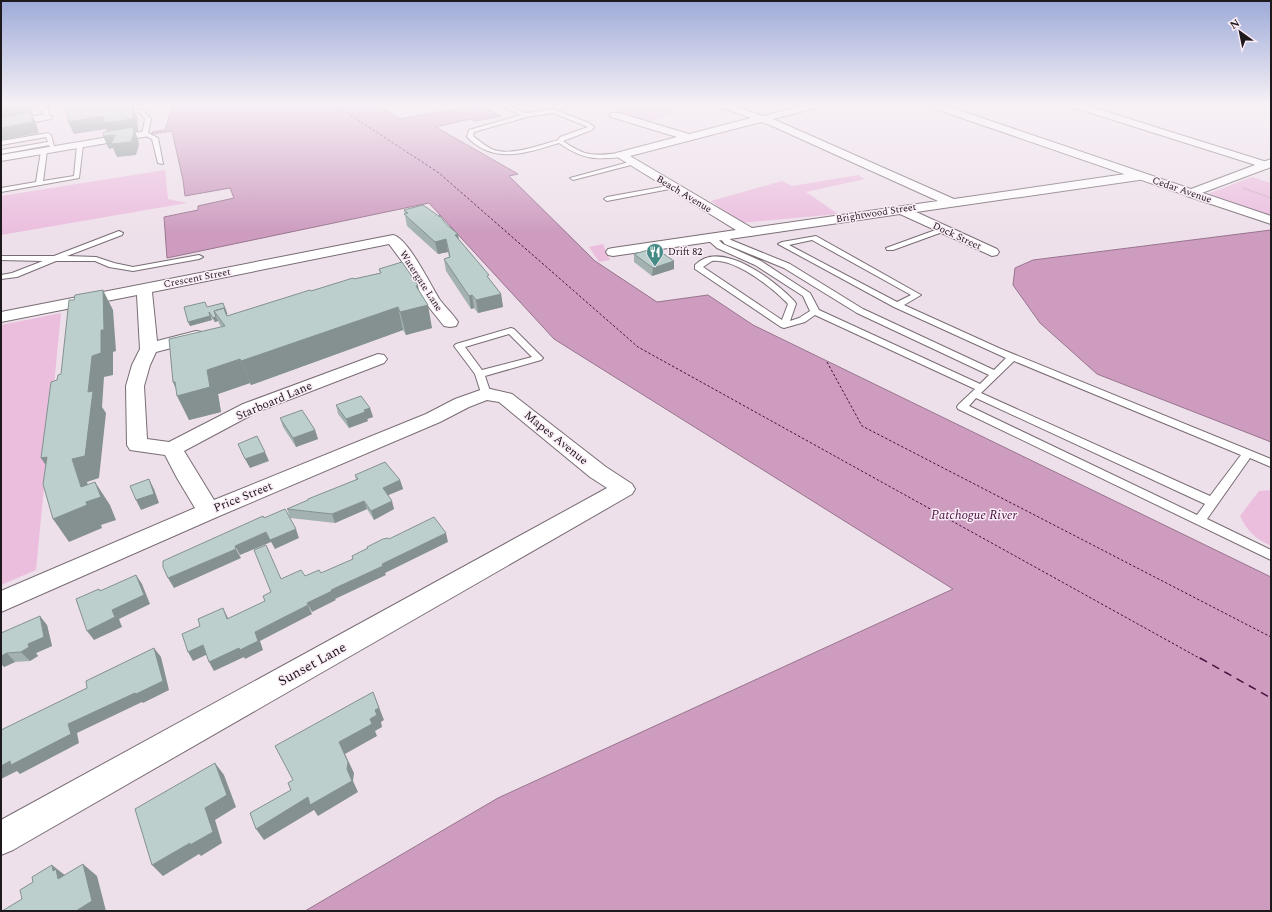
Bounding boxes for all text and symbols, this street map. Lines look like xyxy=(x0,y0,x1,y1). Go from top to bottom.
north arrow xyxy=(1220,12,1260,52)
text: N xyxy=(1226,14,1243,34)
street label: Beach Avenue xyxy=(653,171,715,217)
street label: Cedar Avenue xyxy=(1150,172,1214,208)
street label: Brightwood Street xyxy=(835,199,918,227)
street label: Dock Street xyxy=(930,218,985,254)
restaurant icon: Drift 82 xyxy=(645,242,665,267)
place label: Drift 82 xyxy=(668,244,702,260)
street label: Watergate Lane xyxy=(395,247,447,315)
street label: Crescent Street xyxy=(162,264,232,292)
street label: Starboard Lane xyxy=(233,376,315,426)
street label: Mapes Avenue xyxy=(520,406,592,470)
street label: Price Street xyxy=(211,477,275,517)
water label: Patchogue River xyxy=(931,505,1017,525)
street label: Sunset Lane xyxy=(274,636,350,691)

